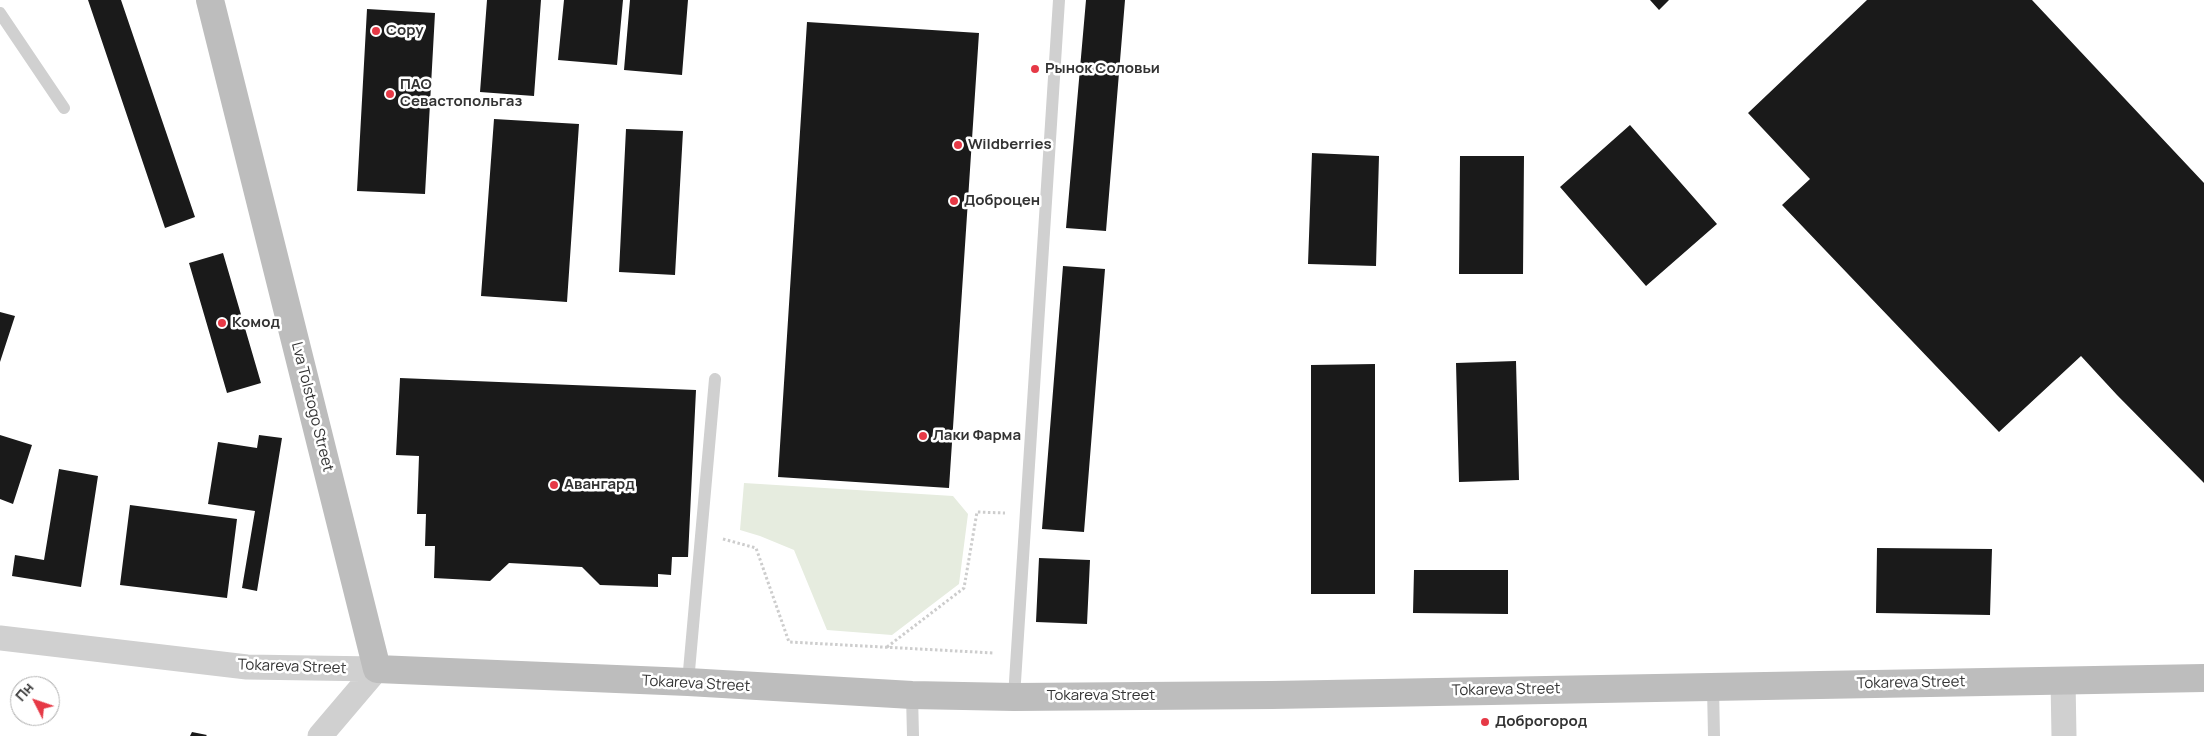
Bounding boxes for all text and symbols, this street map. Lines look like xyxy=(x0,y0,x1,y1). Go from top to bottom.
place label: Copy xyxy=(386,22,424,40)
marker: Copy xyxy=(370,25,382,37)
place label: Рынок Соловьи xyxy=(1045,60,1160,78)
marker: Рынок Соловьи xyxy=(1029,63,1041,75)
place label: ПАО Севастопольгаз xyxy=(400,76,522,111)
marker: ПАО Севастопольгаз xyxy=(384,88,396,100)
place label: Wildberries xyxy=(968,136,1052,154)
marker: Wildberries xyxy=(952,139,964,151)
place label: Доброцен xyxy=(964,192,1040,210)
marker: Доброцен xyxy=(948,195,960,207)
place label: Комод xyxy=(232,314,280,332)
marker: Комод xyxy=(216,317,228,329)
street label: Lva Tolstogo Street xyxy=(287,340,337,474)
place label: Лаки Фарма xyxy=(933,427,1021,445)
marker: Лаки Фарма xyxy=(917,430,929,442)
place label: Авангард xyxy=(564,476,635,494)
marker: Авангард xyxy=(548,479,560,491)
street label: Tokareva Street xyxy=(237,656,347,678)
street label: Tokareva Street xyxy=(641,672,751,696)
street label: Tokareva Street xyxy=(1857,673,1965,693)
north arrow xyxy=(10,676,60,726)
text: Пн xyxy=(11,678,37,705)
street label: Tokareva Street xyxy=(1452,680,1560,700)
street label: Tokareva Street xyxy=(1047,687,1155,705)
place label: Доброгород xyxy=(1495,713,1587,731)
marker: Доброгород xyxy=(1479,716,1491,728)

